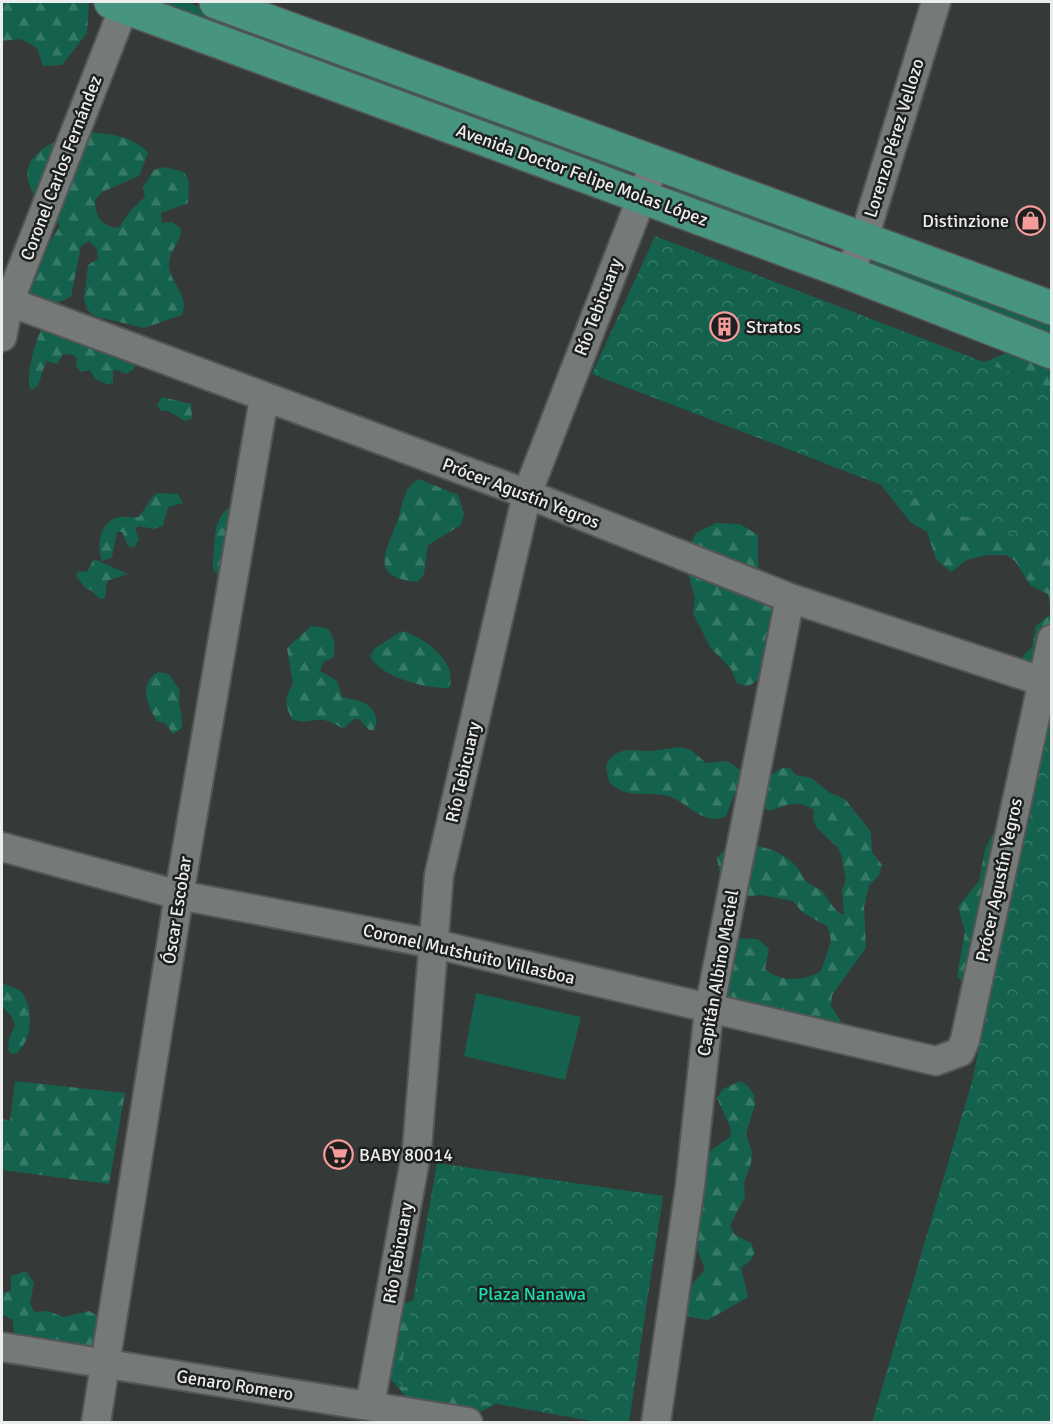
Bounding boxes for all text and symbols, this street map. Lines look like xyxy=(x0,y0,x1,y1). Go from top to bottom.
street label: Lorenzo Pérez Vellozo xyxy=(859,56,929,220)
street label: Coronel Carlos Fernández xyxy=(16,72,106,264)
street label: Avenida Doctor Felipe Molas López xyxy=(453,119,711,231)
shop icon: Distinzione xyxy=(1014,205,1046,237)
place label: Distinzione xyxy=(922,210,1009,232)
street label: Río Tebicuary xyxy=(569,255,627,359)
building icon: Stratos xyxy=(709,311,741,343)
place label: Stratos xyxy=(746,316,801,338)
street label: Prócer Agustín Yegros xyxy=(439,453,603,533)
street label: Río Tebicuary xyxy=(441,719,485,825)
street label: Prócer Agustín Yegros xyxy=(971,796,1027,964)
street label: Óscar Escobar xyxy=(158,854,196,966)
street label: Capitán Albino Maciel xyxy=(693,888,743,1058)
street label: Coronel Mutshuito Villasboa xyxy=(361,919,577,989)
supermarket icon: BABY 80014 xyxy=(322,1139,354,1171)
place label: BABY 80014 xyxy=(359,1144,453,1166)
street label: Río Tebicuary xyxy=(378,1200,418,1305)
park label: Plaza Nanawa xyxy=(478,1283,586,1305)
street label: Genaro Romero xyxy=(175,1365,295,1405)

